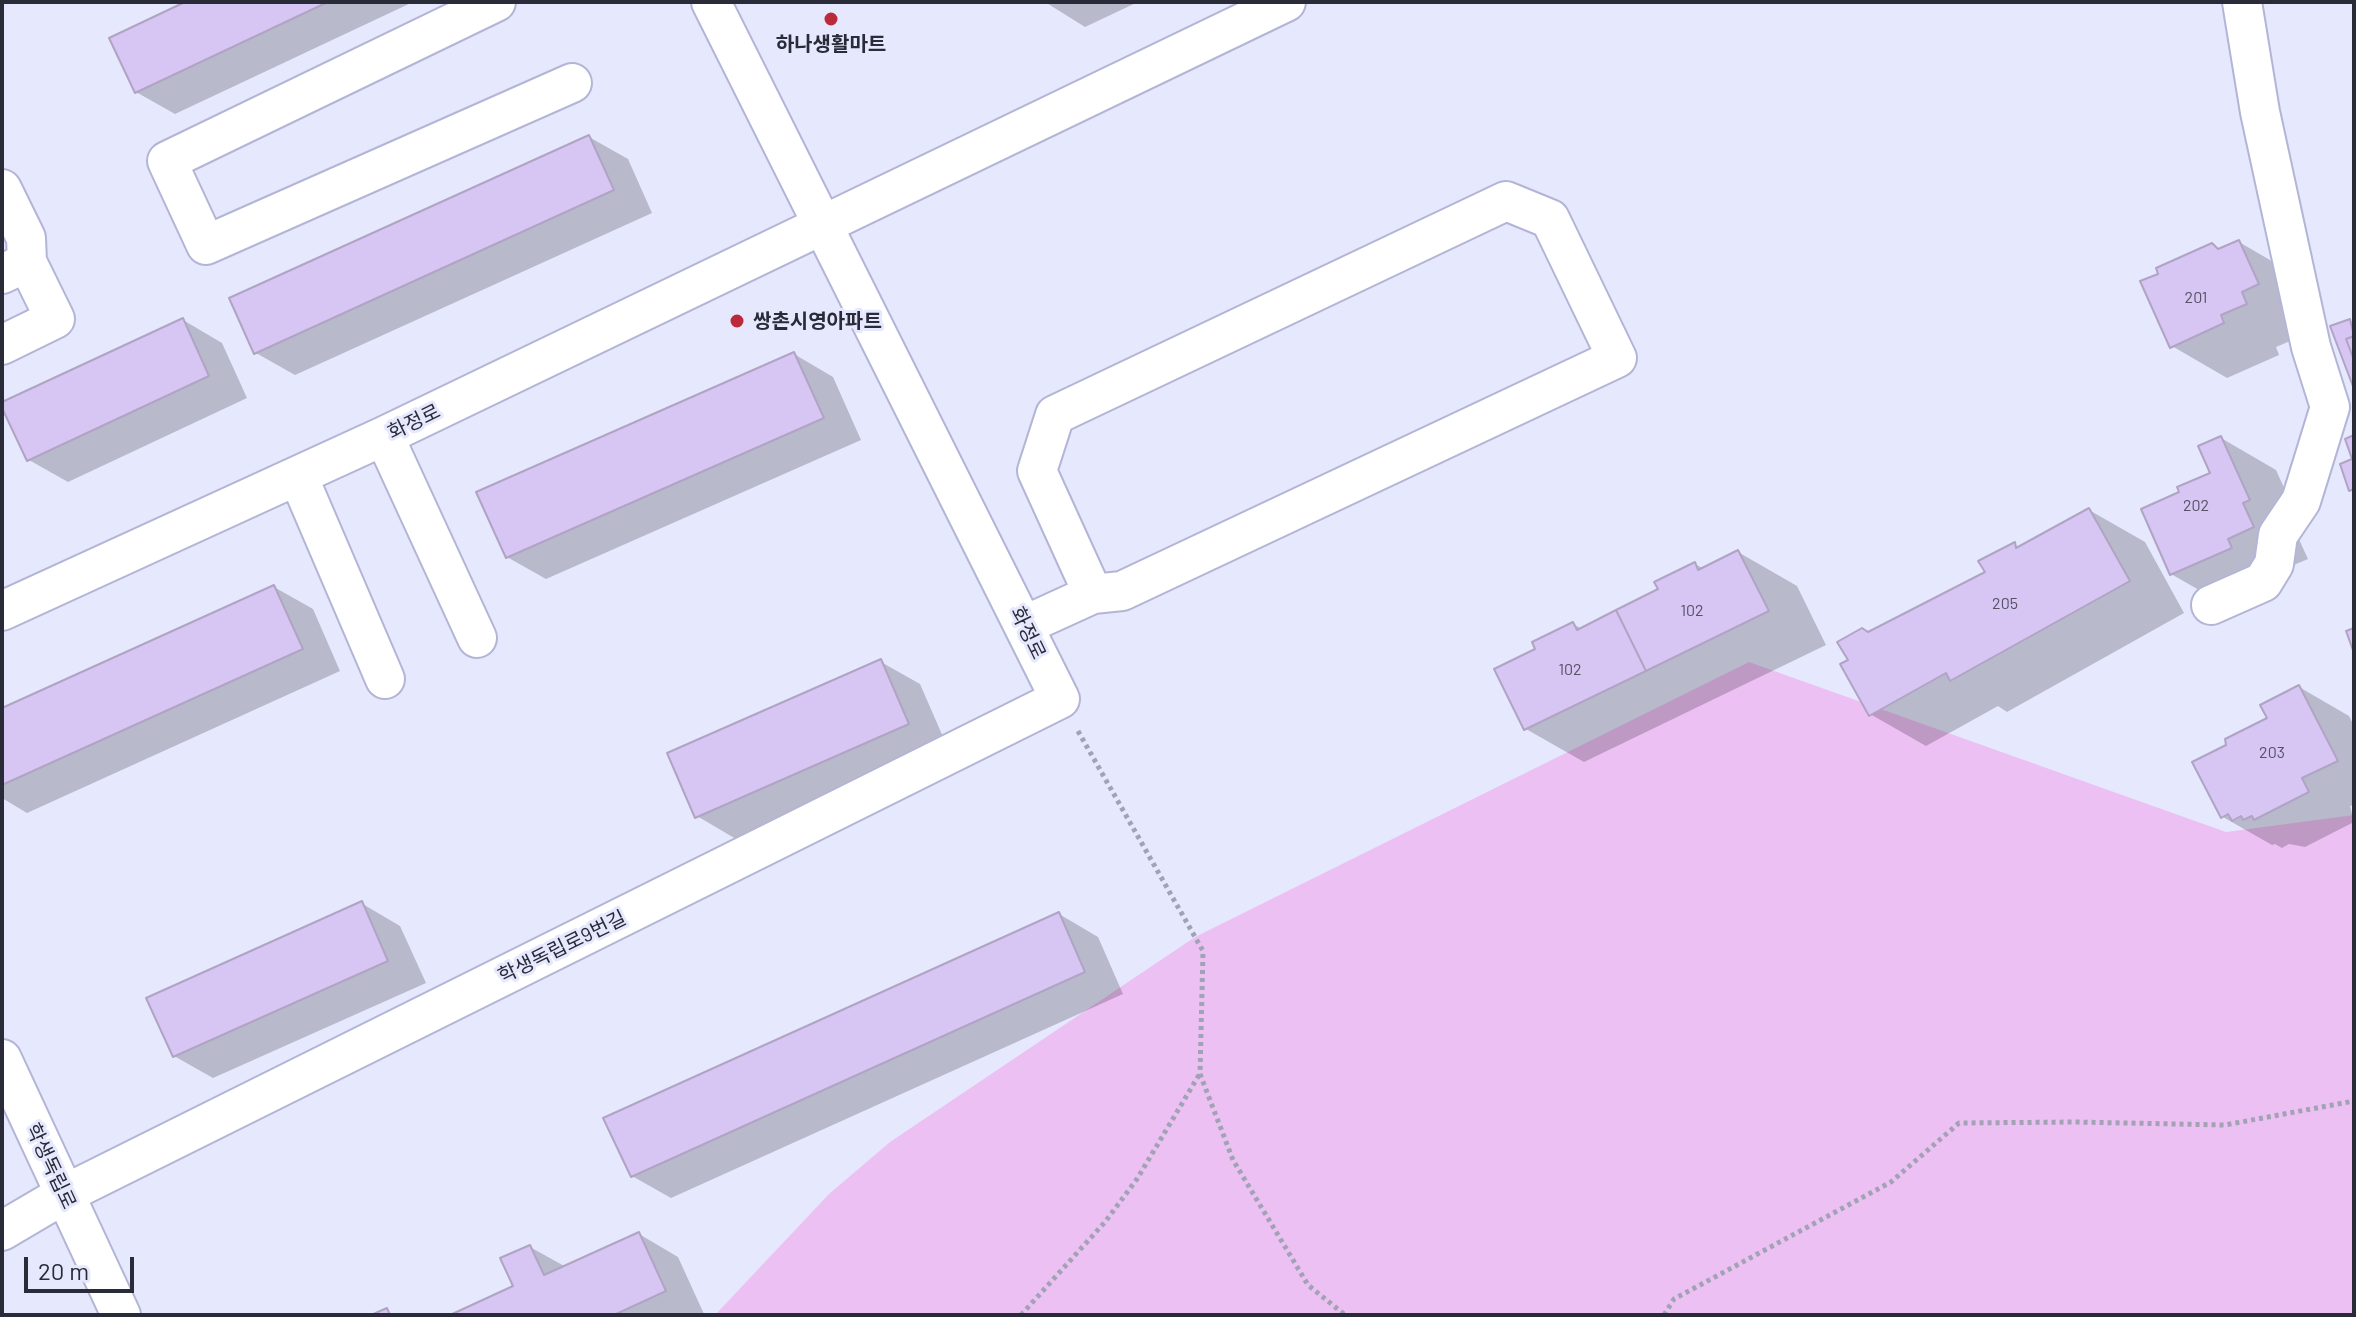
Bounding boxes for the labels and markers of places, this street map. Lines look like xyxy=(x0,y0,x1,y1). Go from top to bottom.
marker: 하나생활마트 xyxy=(822,10,840,28)
place label: 하나생활마트 xyxy=(776,32,886,56)
place label: 쌍촌시영아파트 xyxy=(753,309,882,333)
marker: 쌍촌시영아파트 xyxy=(728,312,746,330)

